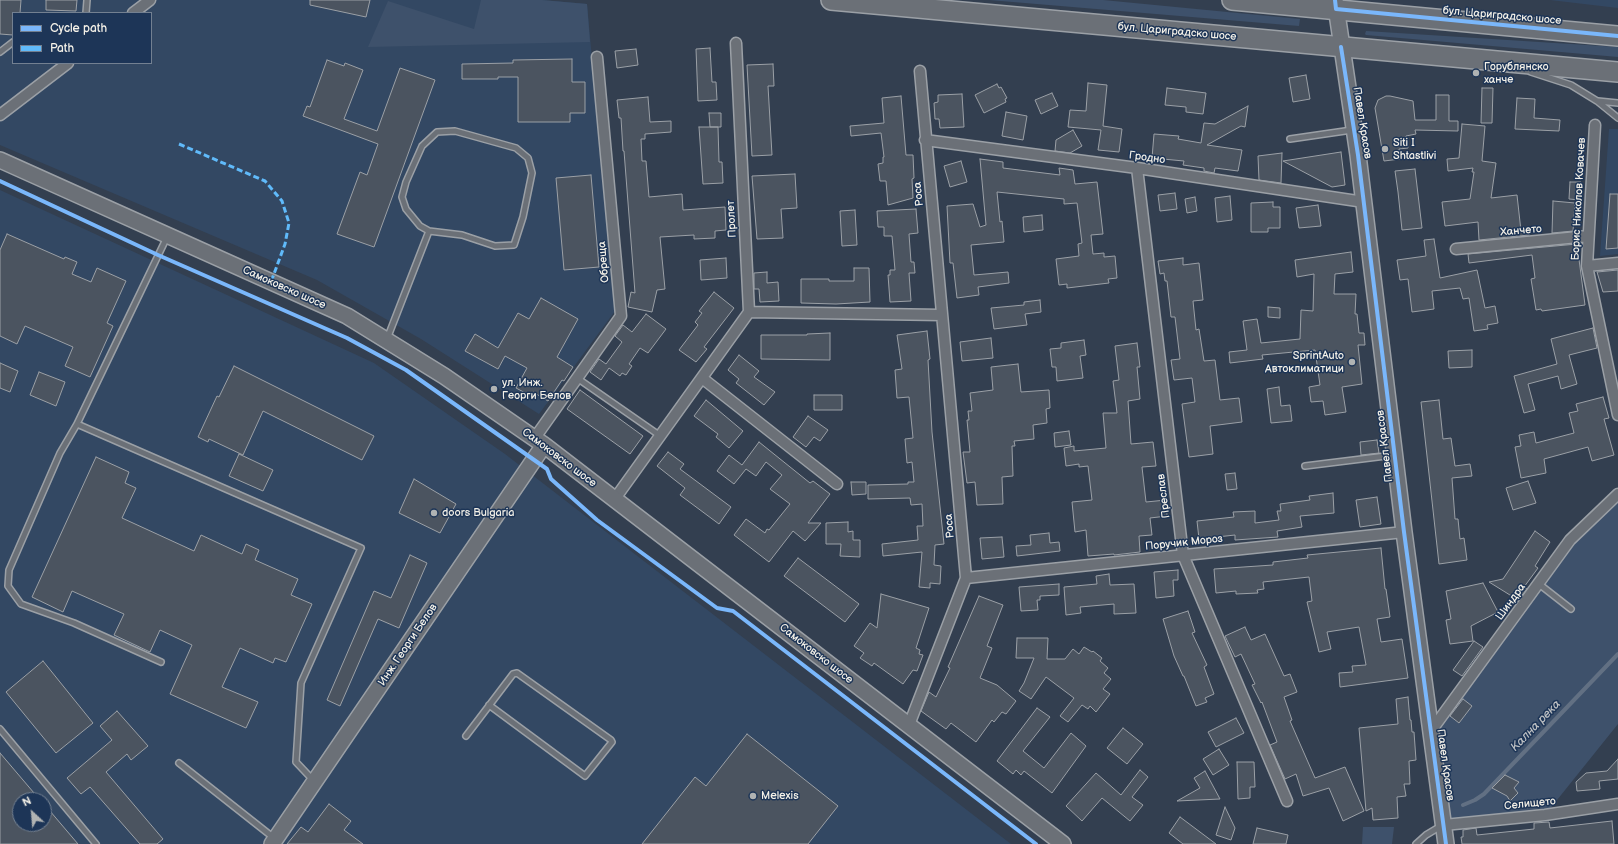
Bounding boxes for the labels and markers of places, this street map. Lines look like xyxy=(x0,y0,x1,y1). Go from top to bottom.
place label: Горублянско ханче xyxy=(1484,60,1549,86)
marker: Горублянско ханче xyxy=(1471,68,1481,78)
place label: Siti I Shtastlivi xyxy=(1393,136,1436,162)
marker: Siti I Shtastlivi xyxy=(1380,144,1390,154)
place label: SprintAuto Автоклиматици xyxy=(1265,349,1344,375)
marker: SprintAuto Автоклиматици xyxy=(1347,357,1357,367)
place label: ул. Инж. Георги Белов xyxy=(502,376,571,402)
marker: ул. Инж. Георги Белов xyxy=(489,384,499,394)
place label: doors Bulgaria xyxy=(442,506,515,520)
marker: doors Bulgaria xyxy=(429,508,439,518)
place label: Мelexis xyxy=(761,789,799,803)
marker: Мelexis xyxy=(748,791,758,801)

